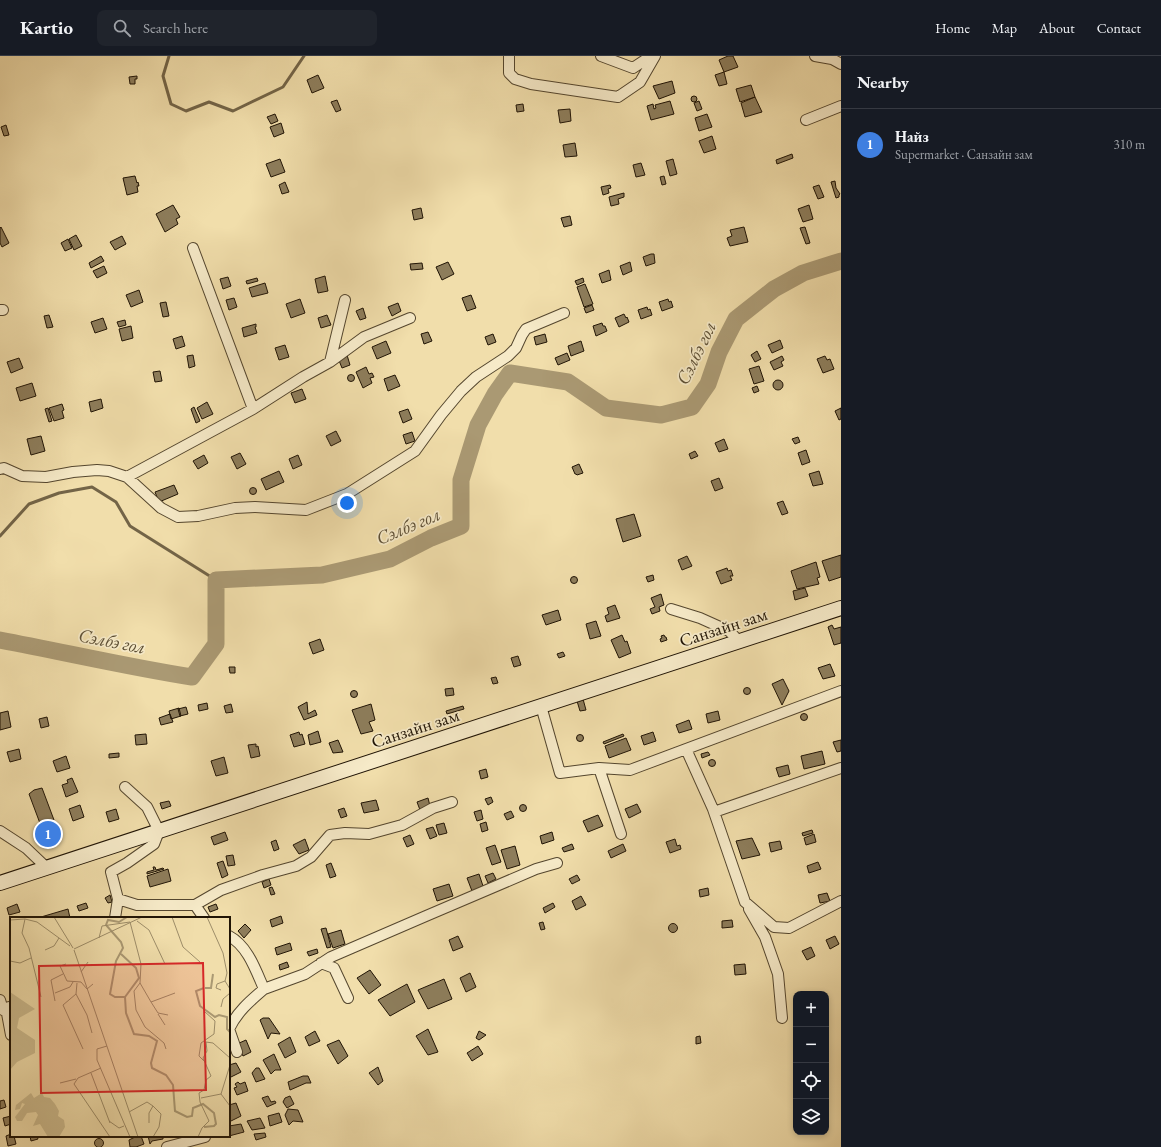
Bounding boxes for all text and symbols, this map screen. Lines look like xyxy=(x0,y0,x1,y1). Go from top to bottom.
search box xyxy=(97,10,377,46)
text: Kartio xyxy=(20,15,73,40)
icon: search xyxy=(111,17,133,39)
text: Search here xyxy=(143,18,208,37)
text: Home xyxy=(935,19,970,37)
text: Map xyxy=(992,19,1017,37)
text: About xyxy=(1039,19,1075,37)
text: Contact xyxy=(1097,19,1141,37)
text: Nearby xyxy=(857,71,909,93)
text: Найз xyxy=(895,127,929,146)
text: 1 xyxy=(867,136,873,153)
text: 310 m xyxy=(1114,136,1145,153)
text: Supermarket · Санзайн зам xyxy=(895,146,1033,163)
water label: Сэлбэ гол xyxy=(670,317,722,389)
your location xyxy=(337,493,357,513)
water label: Сэлбэ гол xyxy=(372,501,444,551)
street label: Санзайн зам xyxy=(676,602,771,652)
water label: Сэлбэ гол xyxy=(76,622,148,660)
street label: Санзайн зам xyxy=(368,703,463,753)
pin: 1 xyxy=(35,819,61,849)
inset map xyxy=(10,917,230,1137)
map controls xyxy=(793,991,829,1135)
button: + xyxy=(793,991,829,1027)
button: − xyxy=(793,1027,829,1063)
button: locate xyxy=(793,1063,829,1099)
button: layers xyxy=(793,1099,829,1135)

